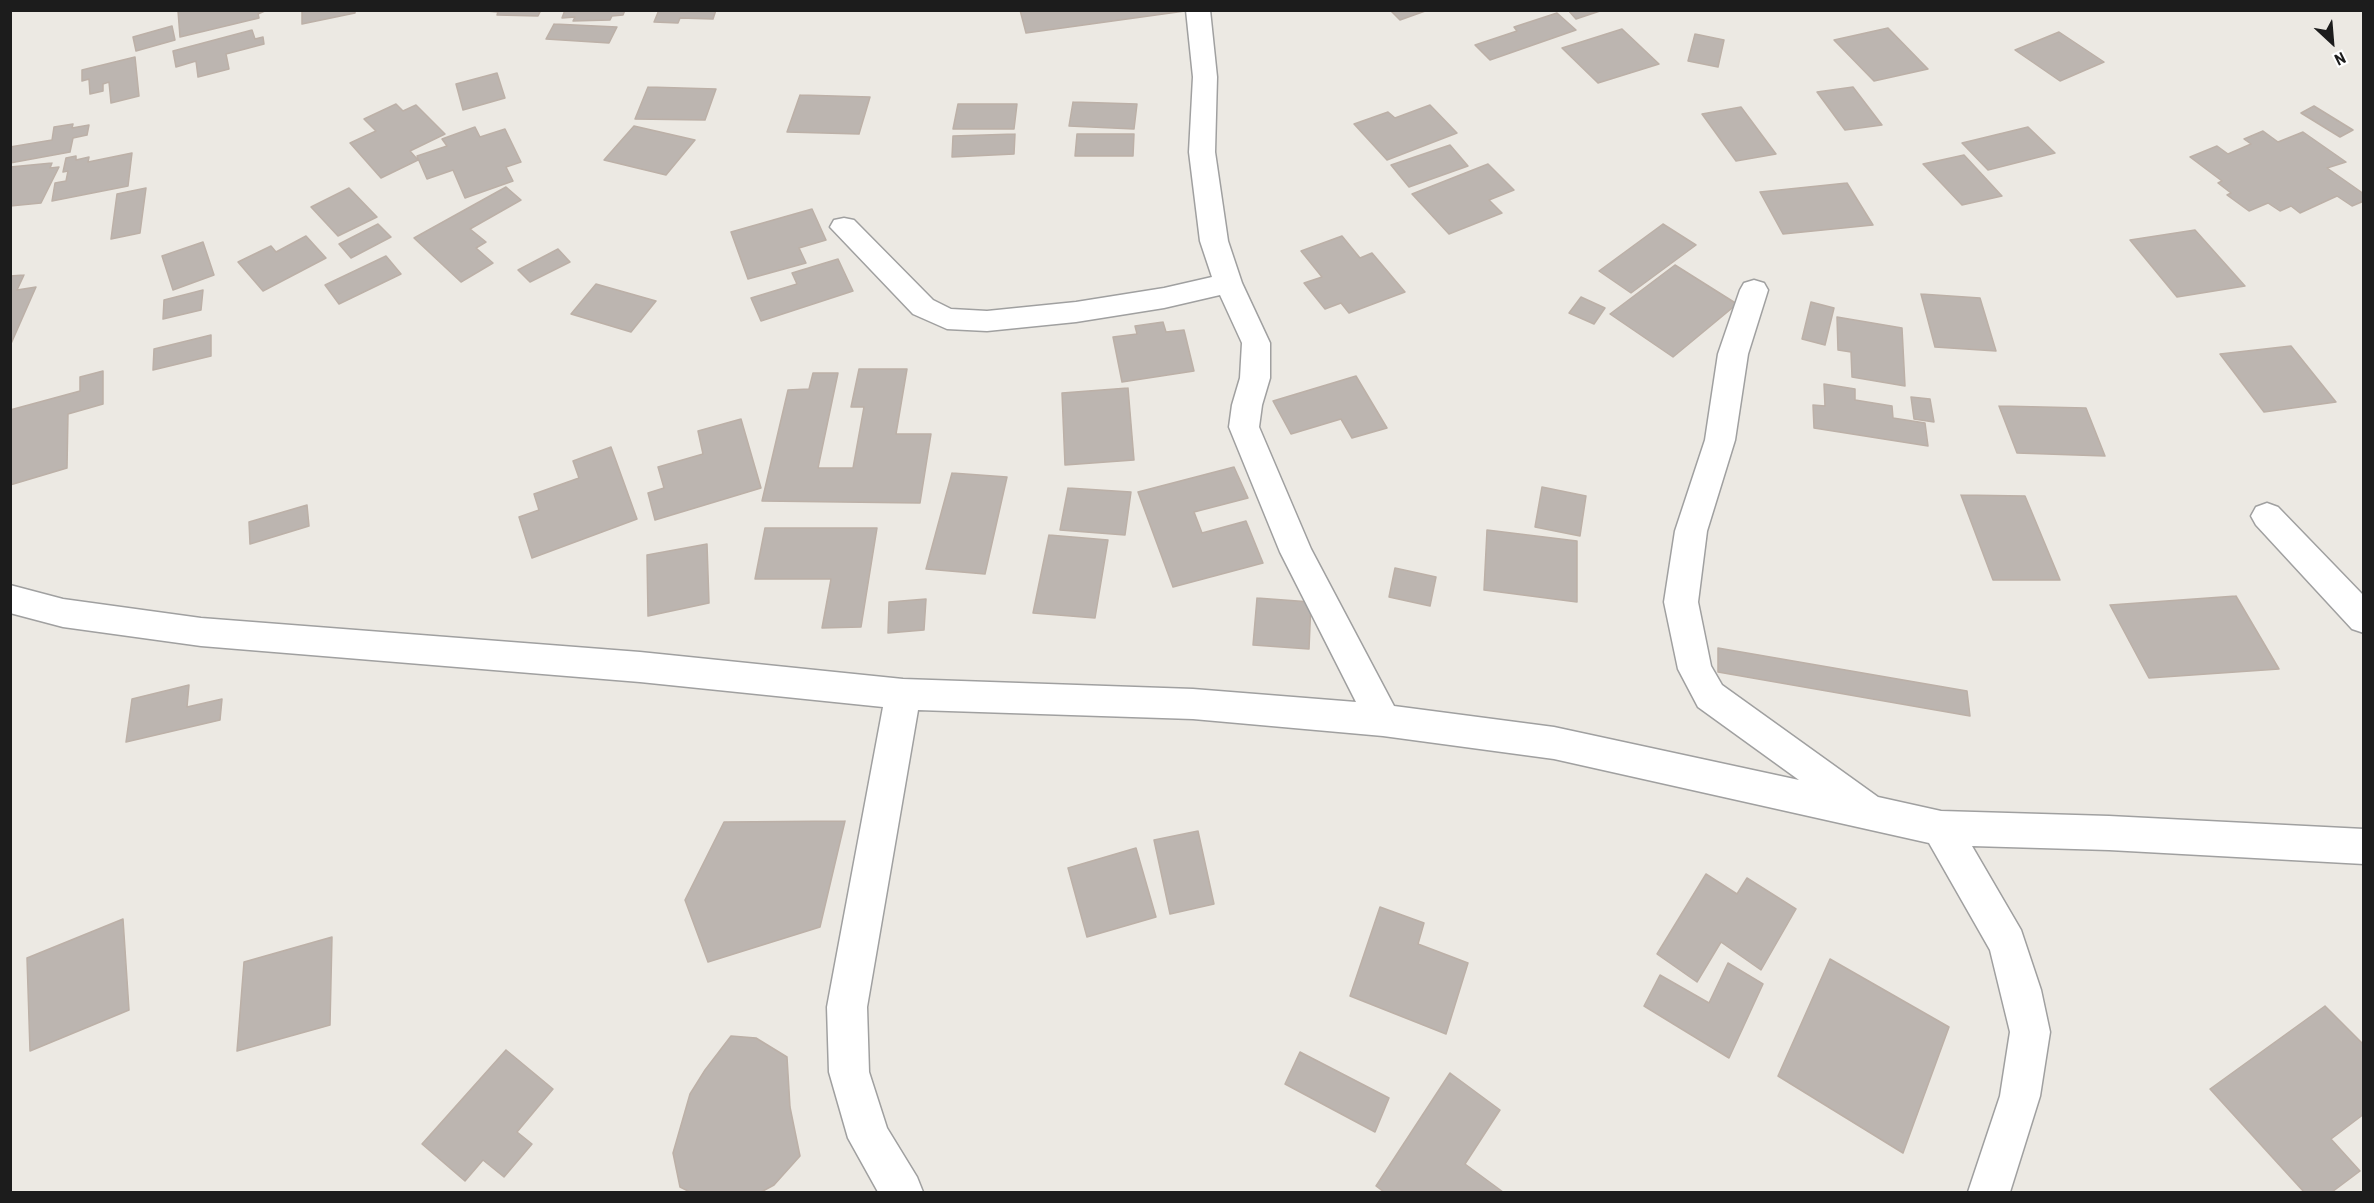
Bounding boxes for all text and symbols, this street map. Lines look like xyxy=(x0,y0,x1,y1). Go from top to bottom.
north arrow xyxy=(2302,12,2362,72)
text: N xyxy=(2332,48,2349,69)

